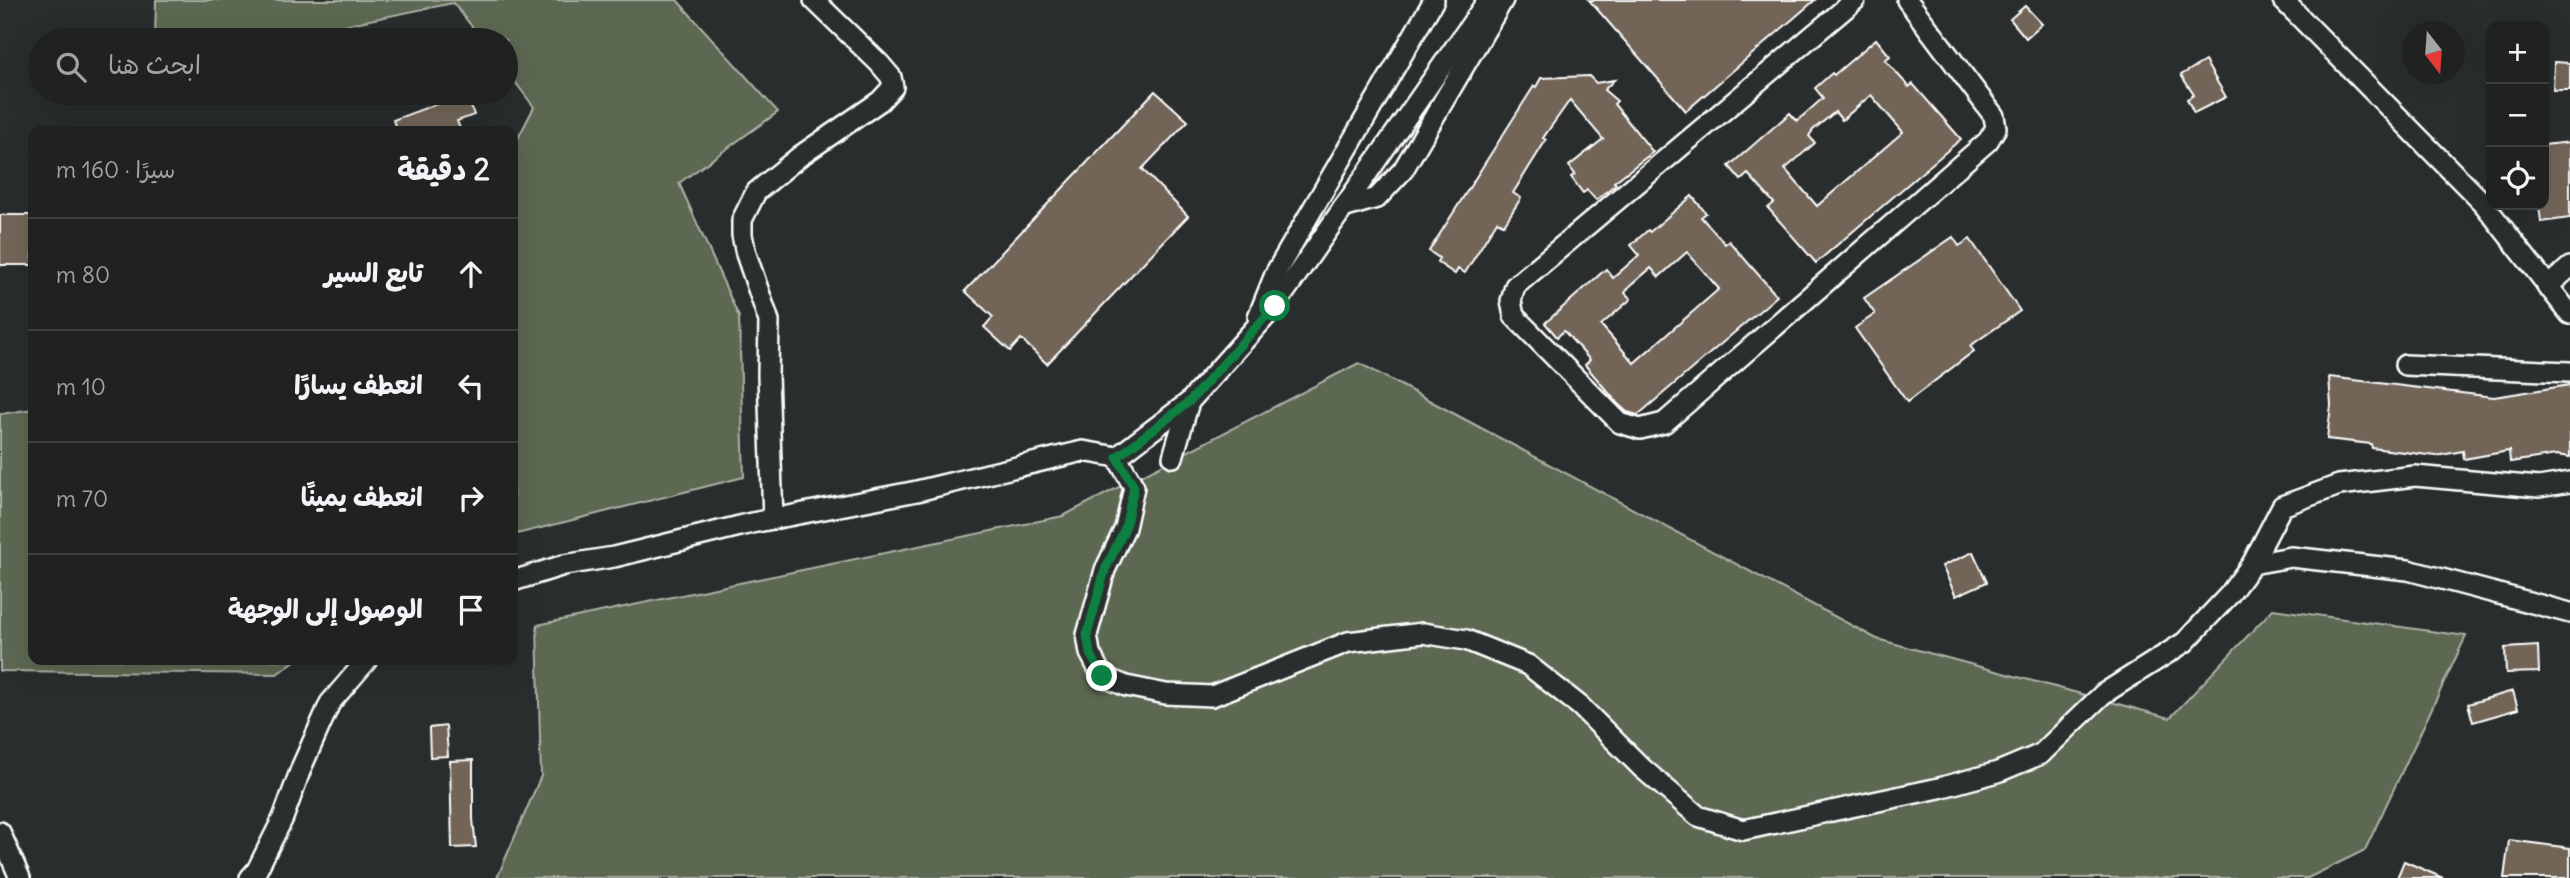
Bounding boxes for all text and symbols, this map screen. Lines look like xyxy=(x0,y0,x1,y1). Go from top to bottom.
north arrow xyxy=(2402,21,2465,84)
map controls xyxy=(2486,21,2549,210)
button: + xyxy=(2486,21,2549,84)
search box xyxy=(28,28,518,105)
icon: search xyxy=(52,48,90,86)
text: ابحث هنا xyxy=(108,48,201,81)
button: − xyxy=(2486,84,2549,147)
button: locate xyxy=(2486,147,2549,210)
text: 2 دقيقة xyxy=(397,150,490,188)
text: سيرًا · 160 m xyxy=(56,155,175,184)
icon: ahead xyxy=(452,255,490,293)
text: تابع السير xyxy=(324,256,423,289)
text: 80 m xyxy=(56,260,110,289)
route start xyxy=(1259,290,1290,321)
icon: left xyxy=(452,367,490,405)
text: انعطف يسارًا xyxy=(294,368,423,401)
text: 10 m xyxy=(56,372,106,401)
icon: right xyxy=(452,479,490,517)
text: انعطف يمينًا xyxy=(301,480,423,513)
text: 70 m xyxy=(56,484,108,513)
icon: arrive xyxy=(452,591,490,629)
text: الوصول إلى الوجهة xyxy=(228,592,423,625)
route end xyxy=(1086,660,1117,691)

